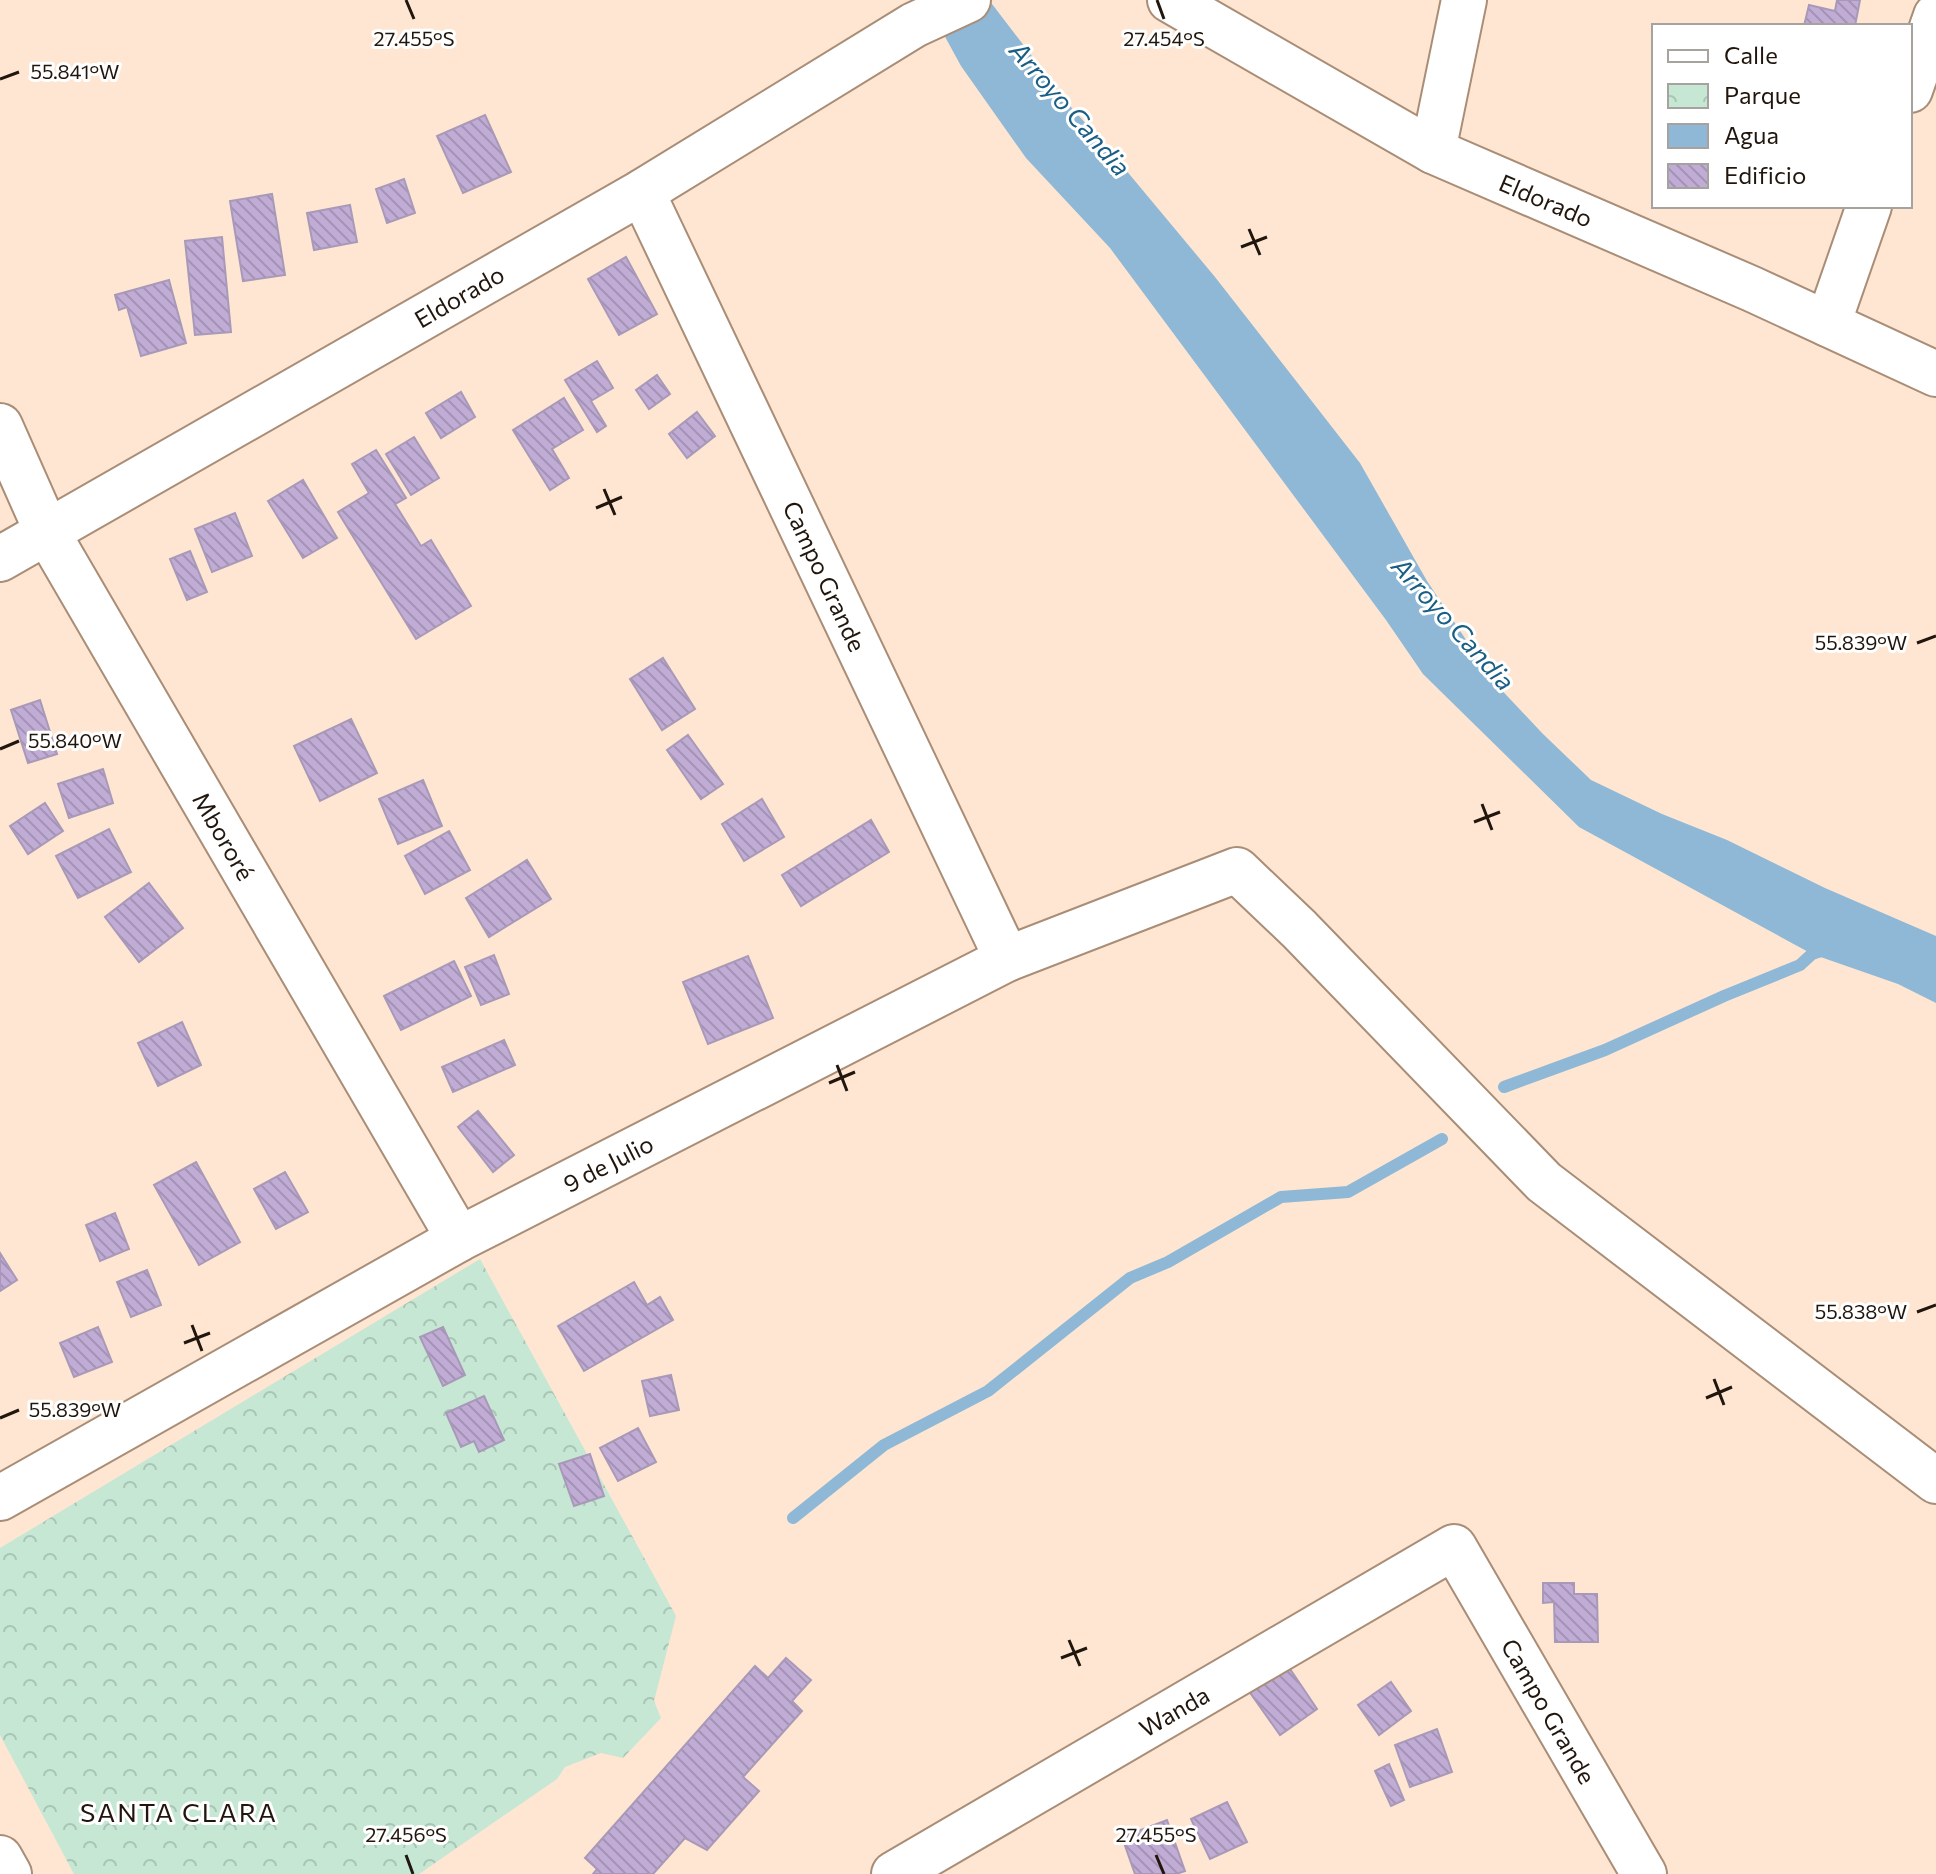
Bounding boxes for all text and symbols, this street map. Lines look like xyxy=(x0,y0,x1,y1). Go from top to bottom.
legend xyxy=(1652,24,1912,208)
text: 27.455°S xyxy=(374,26,454,50)
text: 27.454°S xyxy=(1123,26,1205,50)
water label: Arroyo Candia xyxy=(1003,34,1138,182)
text: Calle xyxy=(1724,40,1778,69)
text: 55.841°W xyxy=(30,59,120,83)
text: Parque xyxy=(1724,80,1801,109)
text: Agua xyxy=(1724,120,1779,149)
text: Edificio xyxy=(1724,160,1806,189)
street label: Eldorado xyxy=(1495,167,1597,233)
street label: Eldorado xyxy=(409,259,509,333)
street label: Campo Grande xyxy=(777,496,873,656)
water label: Arroyo Candia xyxy=(1386,549,1522,696)
text: 55.839°W xyxy=(1815,630,1907,654)
text: 55.840°W xyxy=(28,728,122,752)
street label: Mbororé xyxy=(187,787,261,885)
street label: 9 de Julio xyxy=(558,1128,658,1198)
text: 55.838°W xyxy=(1815,1299,1907,1323)
text: 55.839°W xyxy=(29,1397,121,1421)
street label: Campo Grande xyxy=(1496,1633,1602,1789)
street label: Wanda xyxy=(1134,1679,1214,1743)
district label: SANTA CLARA xyxy=(80,1796,278,1827)
text: 27.456°S xyxy=(365,1822,447,1846)
text: 27.455°S xyxy=(1116,1822,1196,1846)

